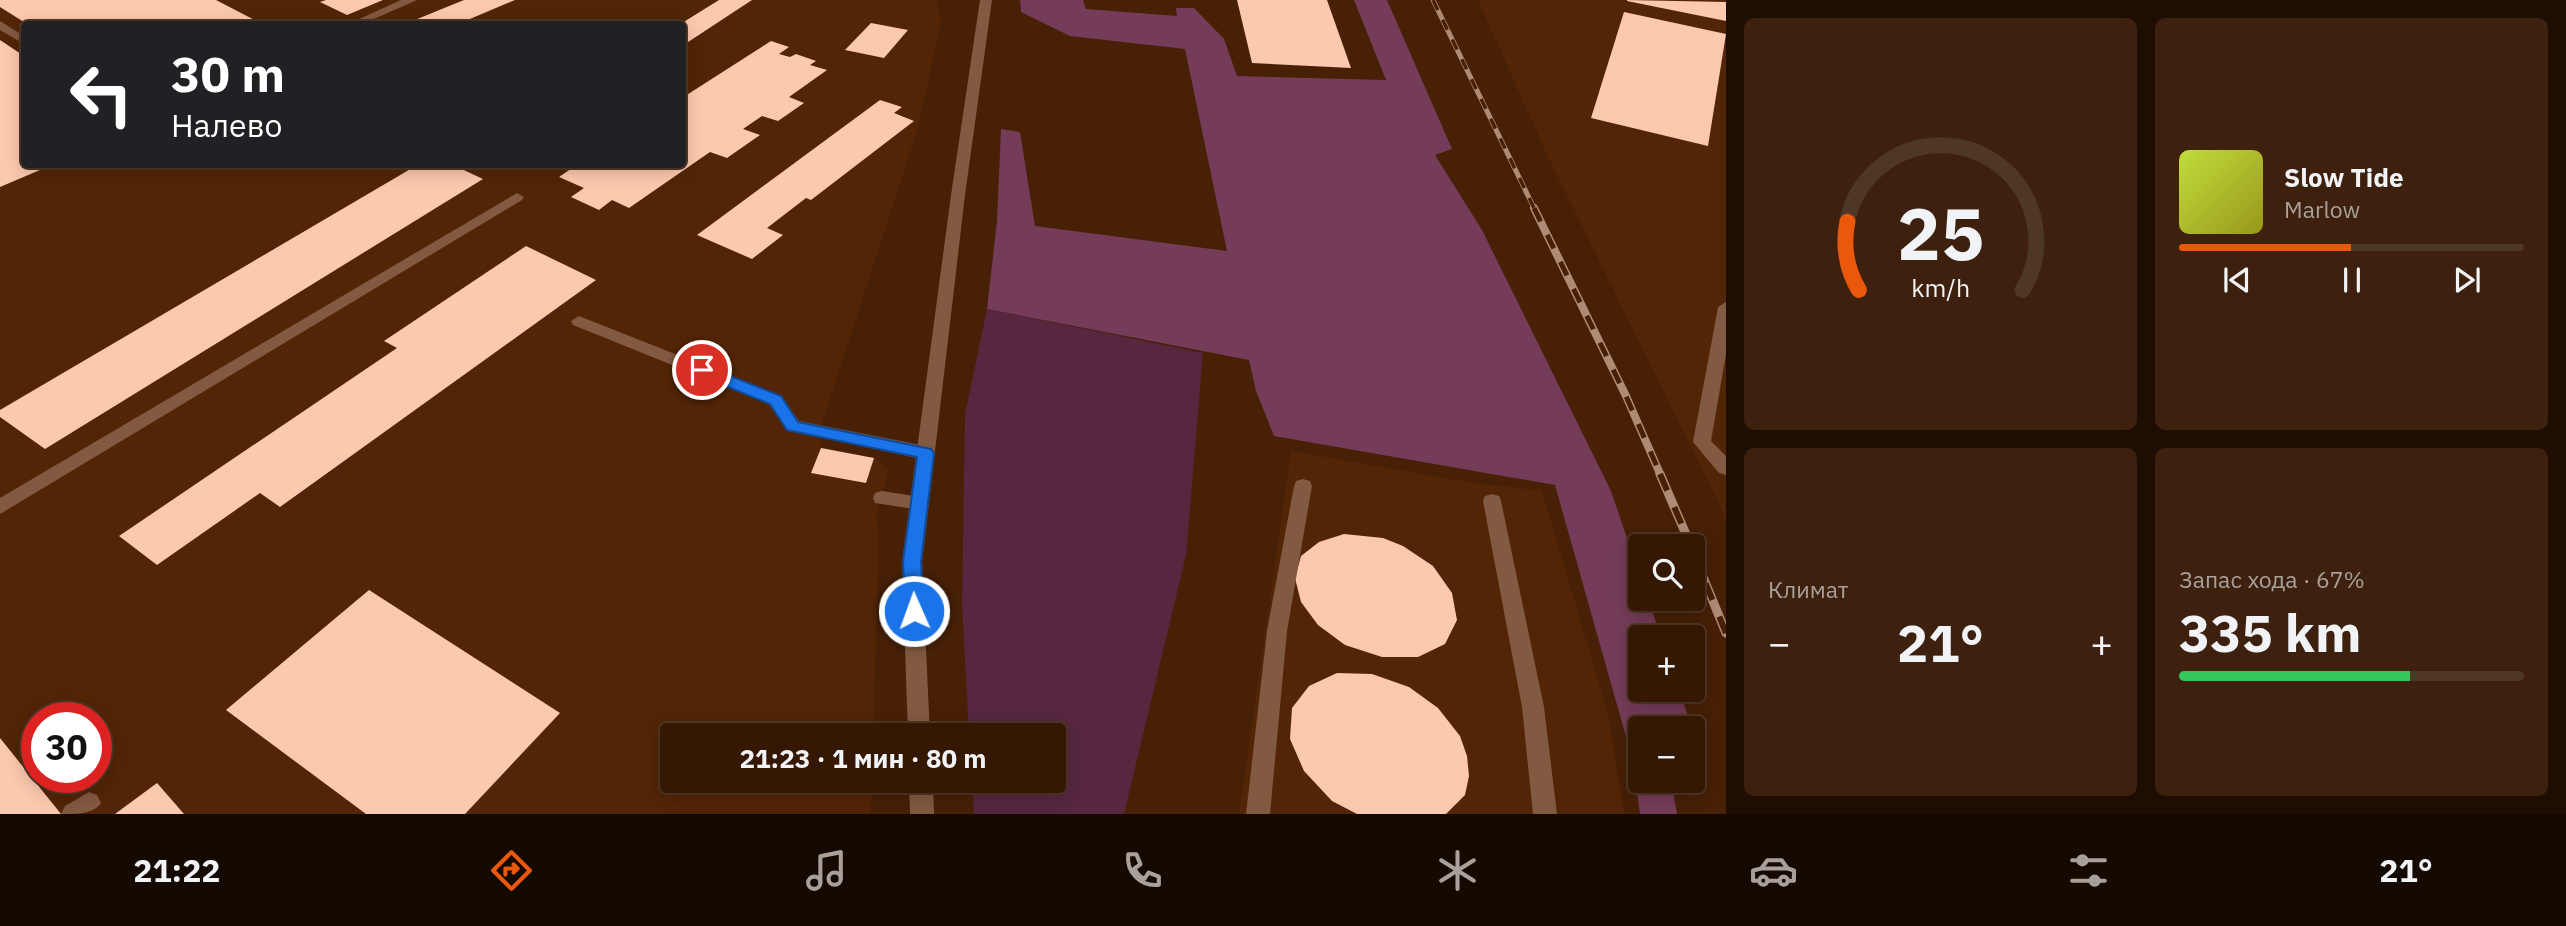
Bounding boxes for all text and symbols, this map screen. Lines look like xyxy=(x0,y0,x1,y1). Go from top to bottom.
text: 30 m xyxy=(171,42,285,105)
icon: left xyxy=(56,49,147,140)
text: Налево xyxy=(171,104,282,146)
text: Slow Tide xyxy=(2284,160,2404,194)
text: 25 xyxy=(1897,186,1984,281)
text: Marlow xyxy=(2284,194,2360,224)
icon: previous xyxy=(2218,261,2256,299)
icon: pause xyxy=(2333,261,2371,299)
icon: next xyxy=(2448,261,2486,299)
text: km/h xyxy=(1911,271,1970,304)
pin xyxy=(672,340,732,400)
icon: arrive xyxy=(683,351,721,389)
map controls xyxy=(1628,534,1705,793)
button: search xyxy=(1628,534,1705,611)
text: Запас хода · 67% xyxy=(2179,564,2365,594)
position arrow xyxy=(877,574,951,648)
text: Климат xyxy=(1768,574,1849,604)
text: 335 km xyxy=(2179,599,2361,666)
text: 21° xyxy=(1897,609,1984,676)
text: − xyxy=(1768,618,1791,667)
text: + xyxy=(2090,618,2113,667)
button: + xyxy=(1628,625,1705,702)
speed limit sign: 30 xyxy=(21,702,112,793)
button: − xyxy=(1628,716,1705,793)
text: 21:23 · 1 мин · 80 m xyxy=(739,741,987,775)
icon: directions xyxy=(487,846,536,895)
icon: music xyxy=(802,846,851,895)
icon: phone xyxy=(1118,846,1167,895)
icon: climate xyxy=(1433,846,1482,895)
icon: car xyxy=(1749,846,1798,895)
icon: filters xyxy=(2064,846,2113,895)
text: 21:22 xyxy=(133,849,221,891)
text: 21° xyxy=(2379,849,2433,891)

